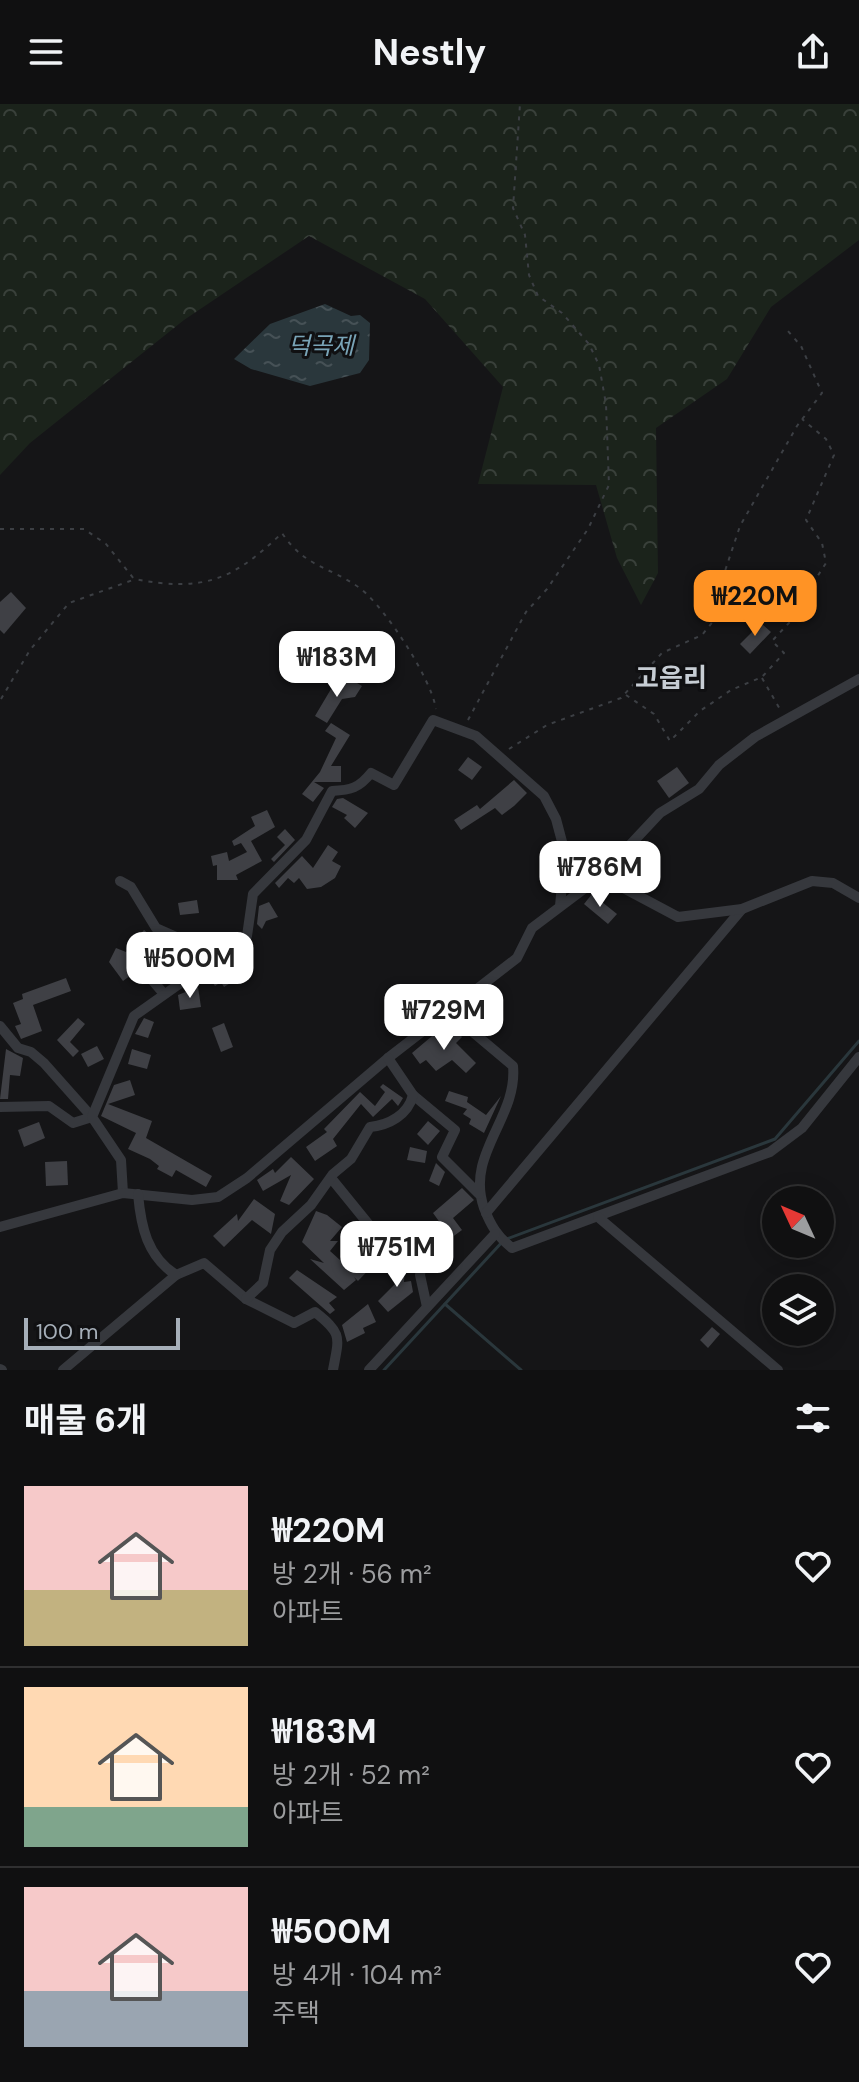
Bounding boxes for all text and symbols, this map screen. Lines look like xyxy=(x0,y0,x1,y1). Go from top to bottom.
text: Nestly xyxy=(373,29,486,76)
icon: menu xyxy=(24,30,68,74)
icon: share xyxy=(791,30,835,74)
water label: 덕곡제 xyxy=(288,330,357,361)
pin: ₩220M xyxy=(699,570,811,638)
text: ₩220M xyxy=(712,579,798,613)
pin: ₩183M xyxy=(281,631,393,699)
text: ₩183M xyxy=(297,640,377,674)
district label: 고읍리 xyxy=(635,661,707,695)
pin: ₩786M xyxy=(544,841,656,909)
text: ₩786M xyxy=(557,850,643,884)
pin: ₩500M xyxy=(134,932,246,1000)
text: ₩500M xyxy=(144,941,236,975)
pin: ₩729M xyxy=(388,984,500,1052)
text: ₩729M xyxy=(402,993,486,1027)
north arrow xyxy=(762,1186,834,1258)
map controls xyxy=(762,1186,834,1346)
pin: ₩751M xyxy=(341,1221,453,1289)
text: ₩751M xyxy=(358,1230,436,1264)
button: layers xyxy=(762,1274,834,1346)
scale bar xyxy=(24,1314,180,1350)
text: 100 m xyxy=(36,1317,98,1346)
icon: filters xyxy=(791,1396,835,1440)
text: 매물 6개 xyxy=(24,1398,147,1443)
text: ₩220M xyxy=(272,1508,385,1553)
icon: home xyxy=(88,1518,184,1614)
icon: heart xyxy=(791,1544,835,1588)
text: 방 2개 · 56 m² xyxy=(272,1557,432,1591)
text: 아파트 xyxy=(272,1595,344,1629)
text: ₩183M xyxy=(272,1709,377,1754)
icon: home xyxy=(88,1719,184,1815)
icon: heart xyxy=(791,1745,835,1789)
text: 방 2개 · 52 m² xyxy=(272,1758,430,1792)
text: 아파트 xyxy=(272,1796,344,1830)
text: ₩500M xyxy=(272,1909,391,1954)
icon: home xyxy=(88,1919,184,2015)
icon: heart xyxy=(791,1945,835,1989)
text: 방 4개 · 104 m² xyxy=(272,1958,442,1992)
text: 주택 xyxy=(272,1996,320,2030)

